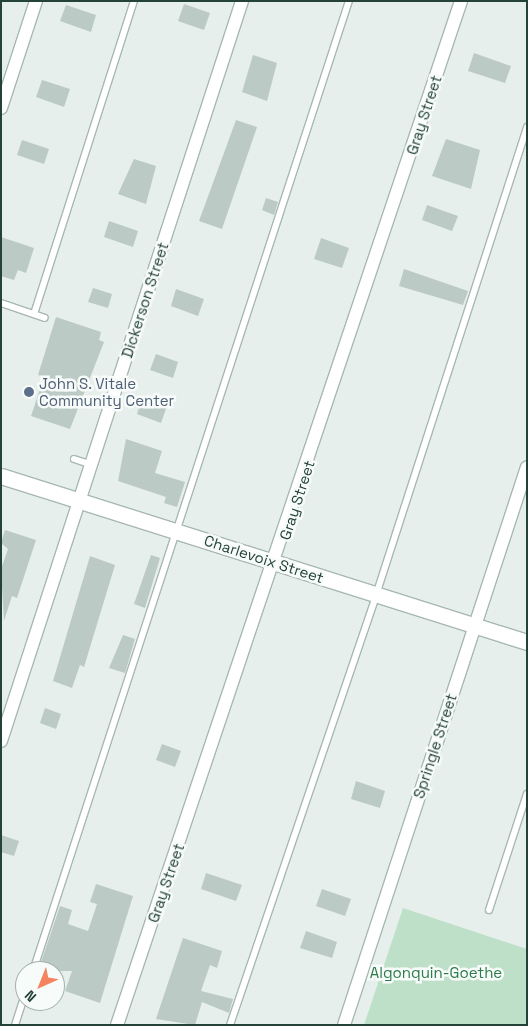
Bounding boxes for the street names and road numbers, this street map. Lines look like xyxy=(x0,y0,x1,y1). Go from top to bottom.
street label: Gray Street xyxy=(403,73,445,157)
street label: Dickerson Street xyxy=(118,240,172,360)
street label: Gray Street xyxy=(276,458,318,542)
street label: Charlevoix Street xyxy=(202,531,326,587)
street label: Springle Street xyxy=(410,691,460,801)
street label: Gray Street xyxy=(144,841,188,925)

